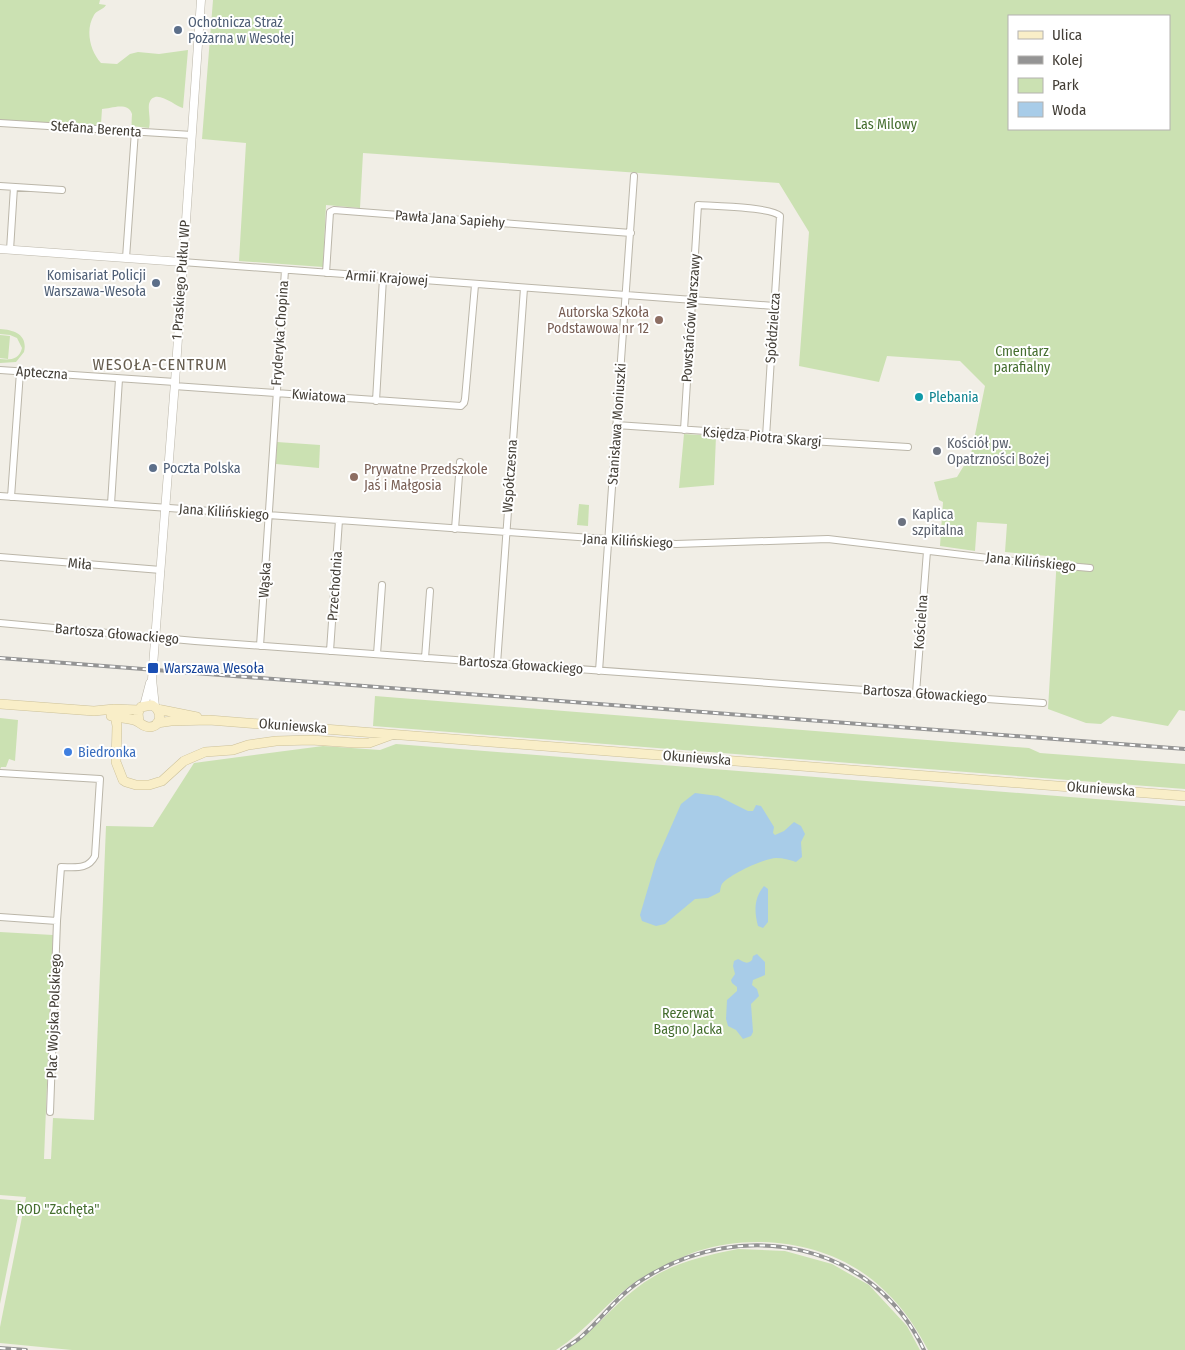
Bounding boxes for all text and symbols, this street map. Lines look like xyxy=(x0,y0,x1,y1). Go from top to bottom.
place label: Ochotnicza Straż Pożarna w Wesołej xyxy=(188,14,294,47)
legend xyxy=(1008,15,1170,130)
marker: Ochotnicza Straż Pożarna w Wesołej xyxy=(172,24,184,36)
text: Ulica xyxy=(1052,26,1082,44)
text: Kolej xyxy=(1052,51,1083,69)
text: Park xyxy=(1052,76,1079,94)
text: Woda xyxy=(1052,101,1086,119)
park label: Las Milowy xyxy=(855,116,918,133)
street label: Stefana Berenta xyxy=(50,117,142,141)
street label: Pawła Jana Sapiehy xyxy=(395,207,506,231)
street label: 1 Praskiego Pułku WP xyxy=(168,219,194,341)
street label: Powstańców Warszawy xyxy=(678,252,704,383)
place label: Komisariat Policji Warszawa-Wesoła xyxy=(44,267,146,300)
street label: Armii Krajowej xyxy=(345,267,429,289)
marker: Komisariat Policji Warszawa-Wesoła xyxy=(150,277,162,289)
street label: Fryderyka Chopina xyxy=(268,280,292,386)
street label: Spółdzielcza xyxy=(762,292,784,364)
place label: Autorska Szkoła Podstawowa nr 12 xyxy=(547,304,649,337)
marker: Autorska Szkoła Podstawowa nr 12 xyxy=(653,314,665,326)
park label: Cmentarz parafialny xyxy=(994,343,1051,376)
district label: WESOŁA-CENTRUM xyxy=(92,355,228,374)
street label: Apteczna xyxy=(16,363,69,383)
street label: Stanisława Moniuszki xyxy=(604,363,630,485)
street label: Kwiatowa xyxy=(291,386,347,406)
place label: Plebania xyxy=(929,389,979,406)
marker: Plebania xyxy=(913,391,925,403)
street label: Księdza Piotra Skargi xyxy=(702,423,822,451)
place label: Kościół pw. Opatrzności Bożej xyxy=(947,435,1049,468)
street label: Współczesna xyxy=(499,439,521,513)
marker: Kościół pw. Opatrzności Bożej xyxy=(931,445,943,457)
place label: Poczta Polska xyxy=(163,460,241,477)
place label: Prywatne Przedszkole Jaś i Małgosia xyxy=(364,461,488,494)
marker: Poczta Polska xyxy=(147,462,159,474)
marker: Prywatne Przedszkole Jaś i Małgosia xyxy=(348,471,360,483)
street label: Jana Kilińskiego xyxy=(178,500,270,524)
place label: Kaplica szpitalna xyxy=(912,506,964,539)
marker: Kaplica szpitalna xyxy=(896,516,908,528)
street label: Jana Kilińskiego xyxy=(582,530,674,552)
street label: Jana Kilińskiego xyxy=(985,549,1077,575)
street label: Przechodnia xyxy=(324,550,346,622)
street label: Miła xyxy=(67,554,93,574)
street label: Wąska xyxy=(255,561,275,599)
street label: Kościelna xyxy=(911,594,931,650)
street label: Bartosza Głowackiego xyxy=(54,620,180,648)
street label: Bartosza Głowackiego xyxy=(458,652,584,678)
place label: Warszawa Wesoła xyxy=(164,660,264,677)
marker: Warszawa Wesoła xyxy=(146,661,160,675)
street label: Bartosza Głowackiego xyxy=(862,681,988,707)
street label: Okuniewska xyxy=(258,715,328,737)
place label: Biedronka xyxy=(78,744,136,761)
marker: Biedronka xyxy=(62,746,74,758)
street label: Okuniewska xyxy=(662,747,732,769)
street label: Okuniewska xyxy=(1066,778,1136,800)
street label: Plac Wojska Polskiego xyxy=(43,953,65,1079)
park label: Rezerwat Bagno Jacka xyxy=(654,1005,723,1038)
park label: ROD "Zachęta" xyxy=(17,1201,99,1218)

